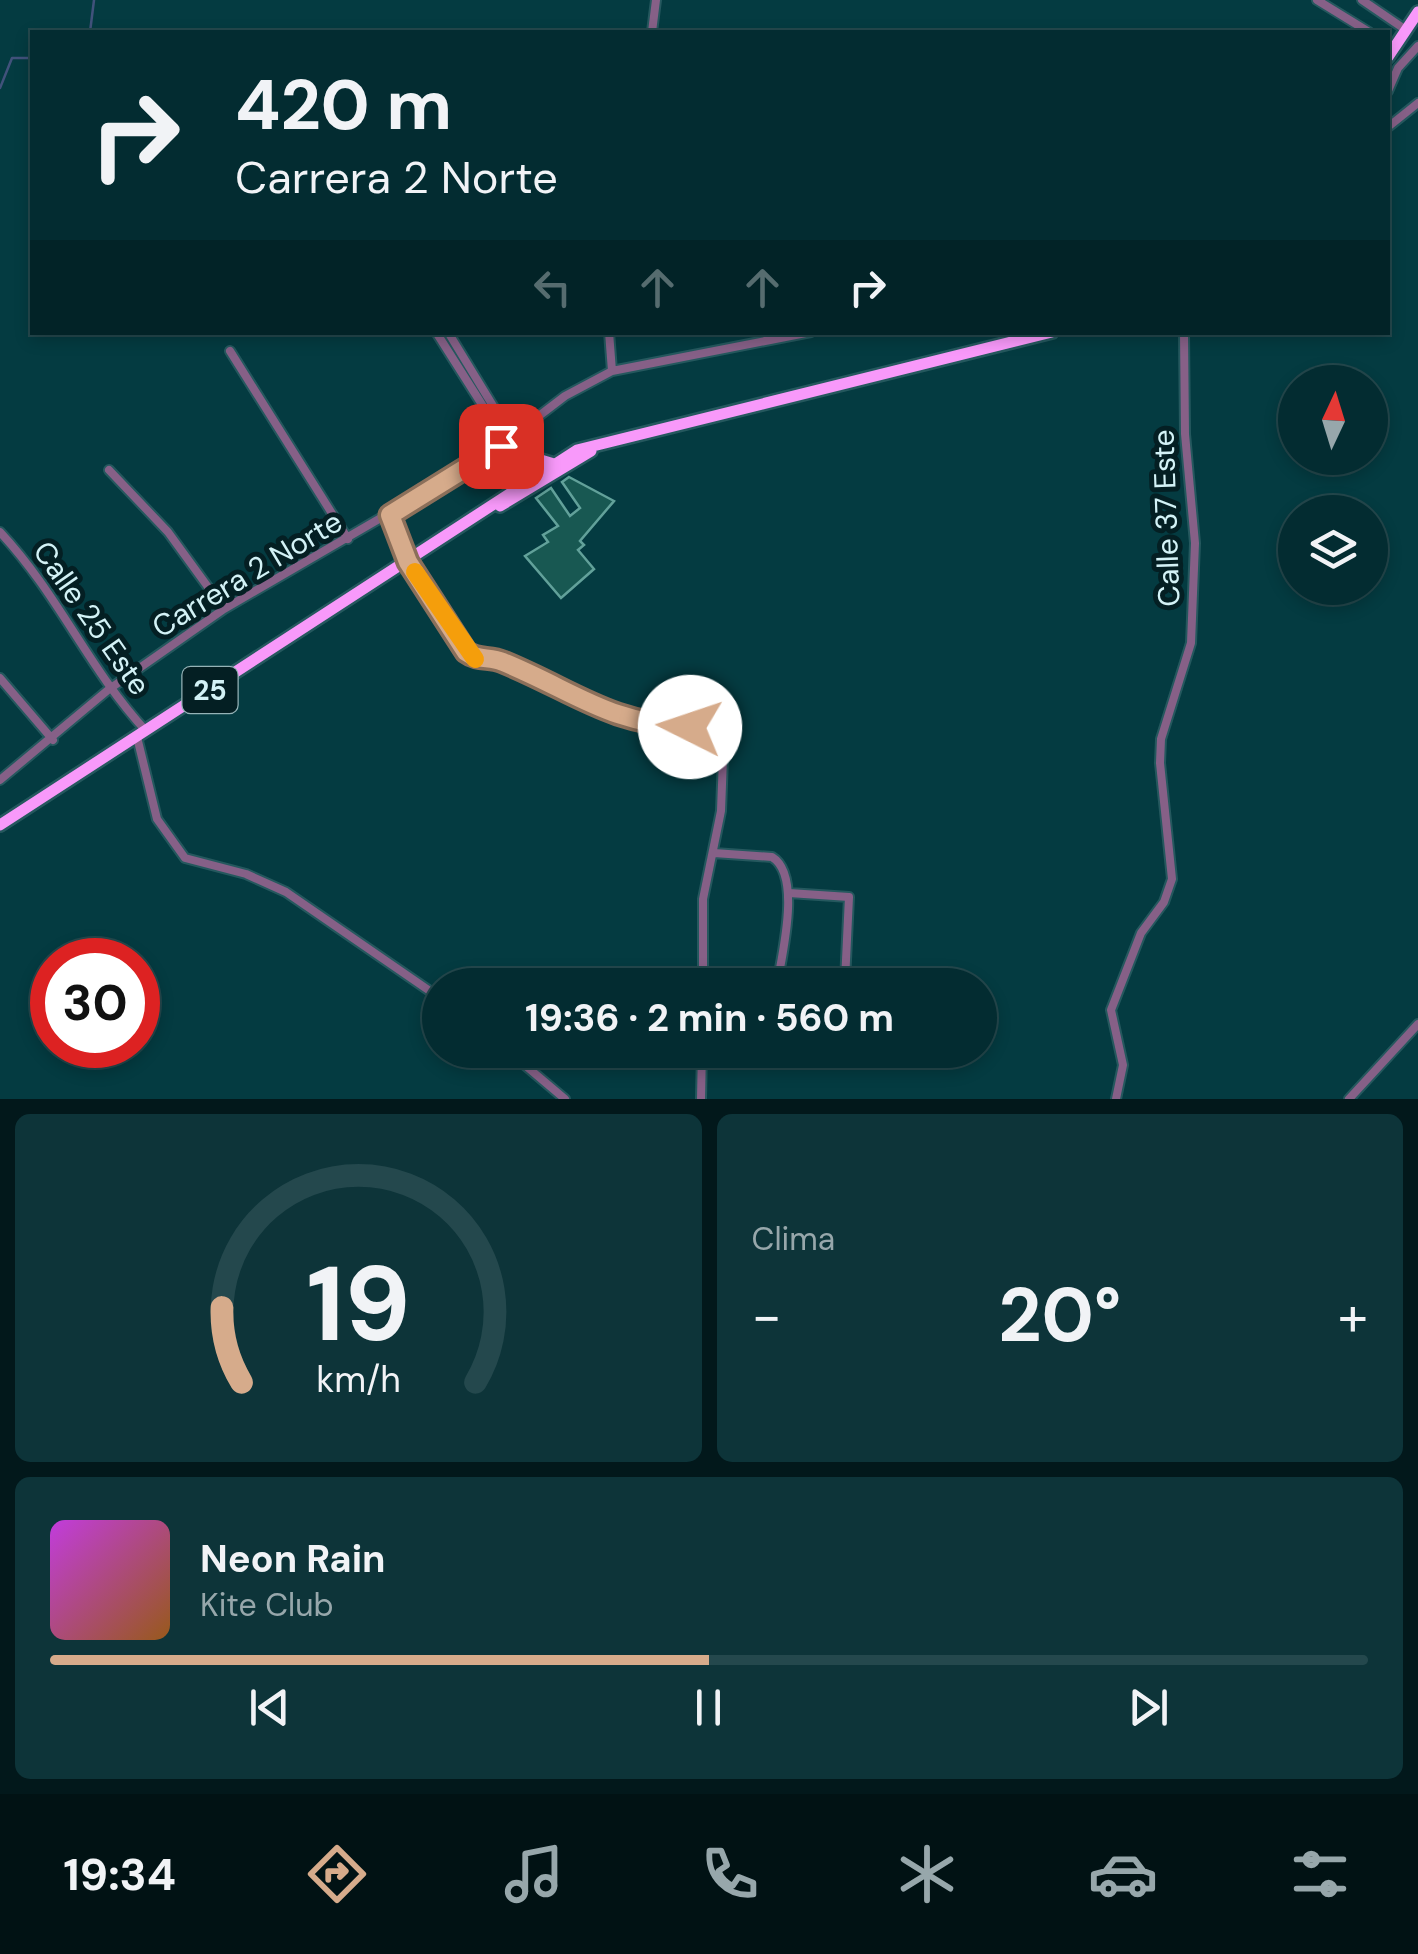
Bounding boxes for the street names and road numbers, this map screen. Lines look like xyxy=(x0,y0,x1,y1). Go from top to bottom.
street label: Calle 37 Este xyxy=(1143,429,1189,607)
street label: Carrera 2 Norte xyxy=(145,502,349,646)
street label: Calle 25 Este xyxy=(25,533,159,703)
road number: 25 xyxy=(182,667,238,713)

